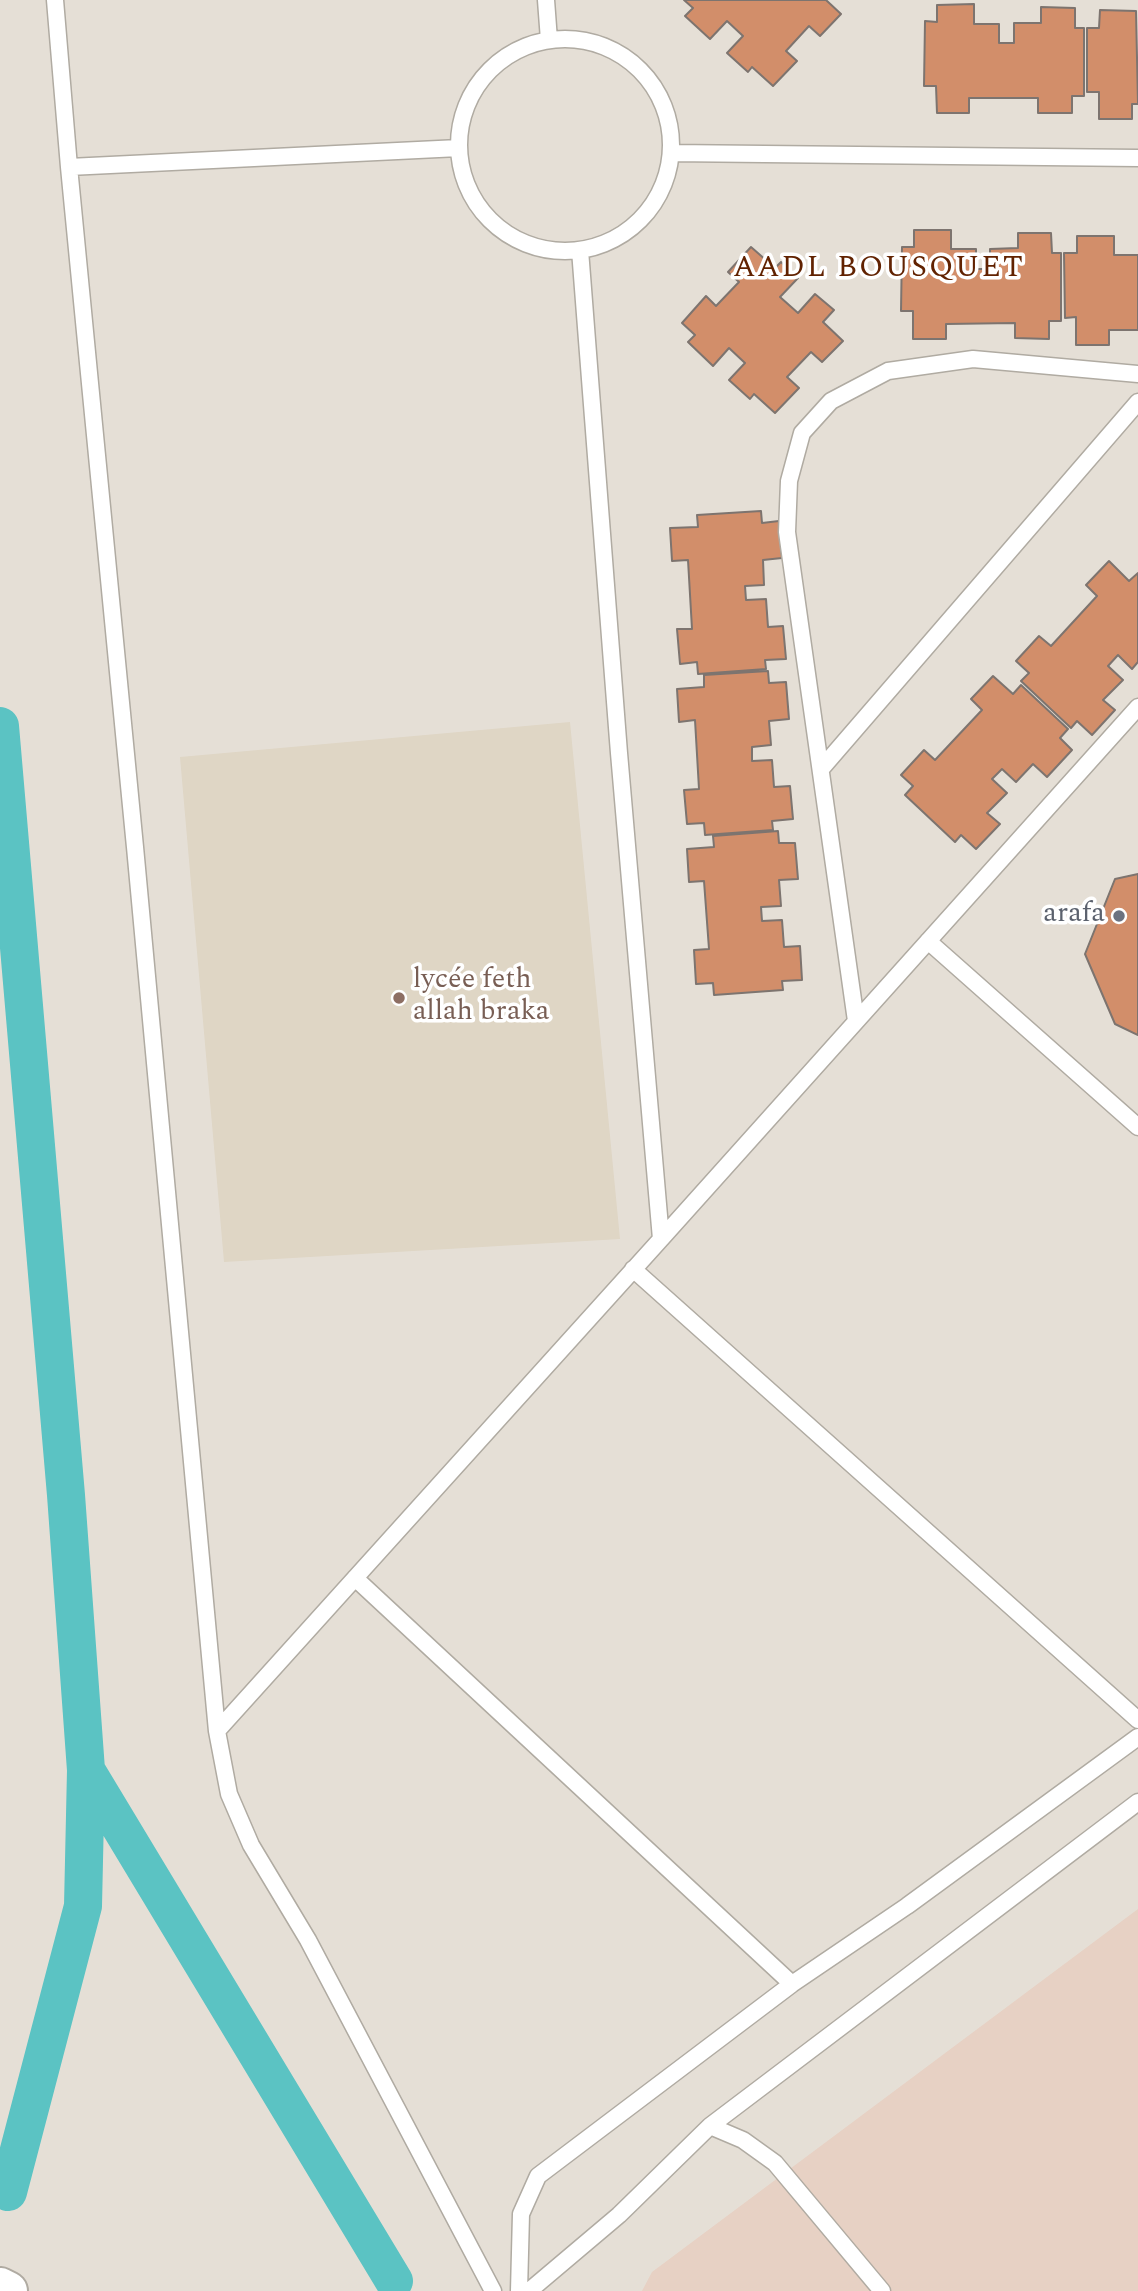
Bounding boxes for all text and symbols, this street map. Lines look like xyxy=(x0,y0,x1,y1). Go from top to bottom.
district label: AADL BOUSQUET xyxy=(735,252,1023,288)
place label: arafa xyxy=(1043,899,1105,933)
marker: arafa xyxy=(1111,908,1127,924)
place label: lycée feth allah braka xyxy=(413,965,549,1031)
marker: lycée feth allah braka xyxy=(391,990,407,1006)

